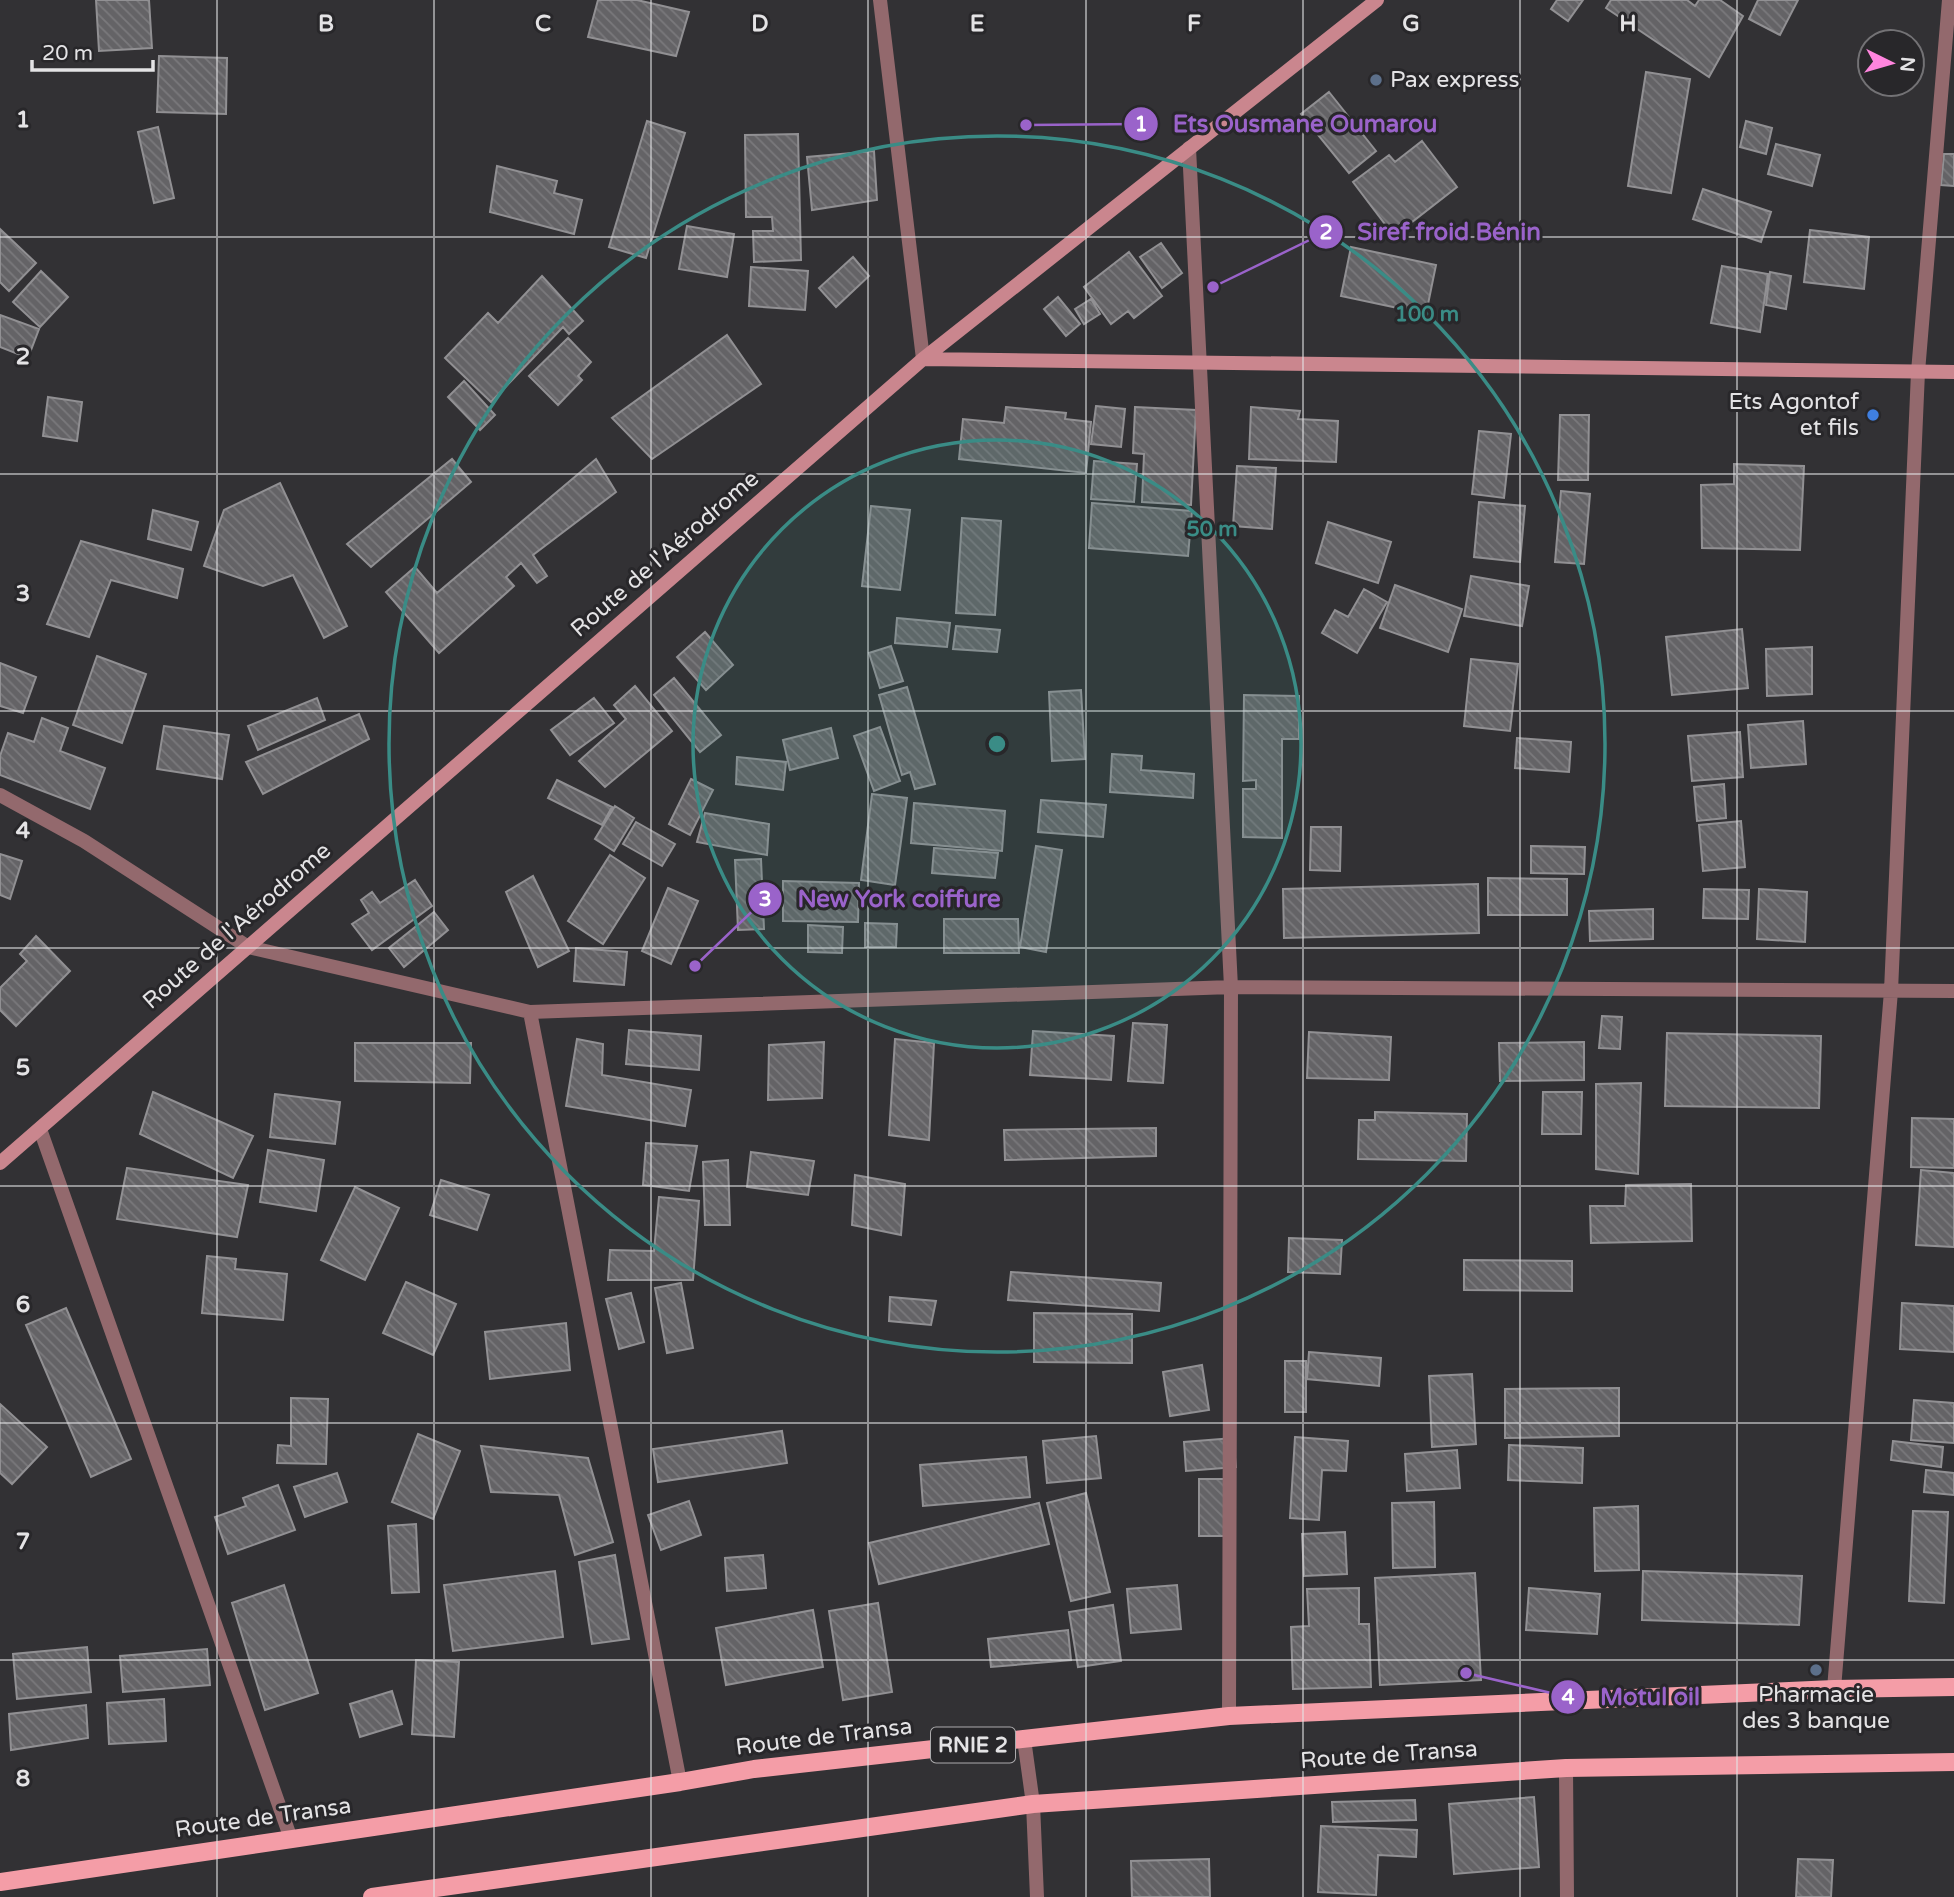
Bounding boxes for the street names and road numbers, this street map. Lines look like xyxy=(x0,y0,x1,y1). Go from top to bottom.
street label: Route de l'Aérodrome xyxy=(565,465,765,643)
street label: Route de l'Aérodrome xyxy=(137,837,337,1015)
street label: Route de Transa xyxy=(734,1712,914,1762)
road number: RNIE 2 xyxy=(931,1728,1015,1762)
street label: Route de Transa xyxy=(1299,1735,1479,1775)
street label: Route de Transa xyxy=(173,1792,353,1844)

